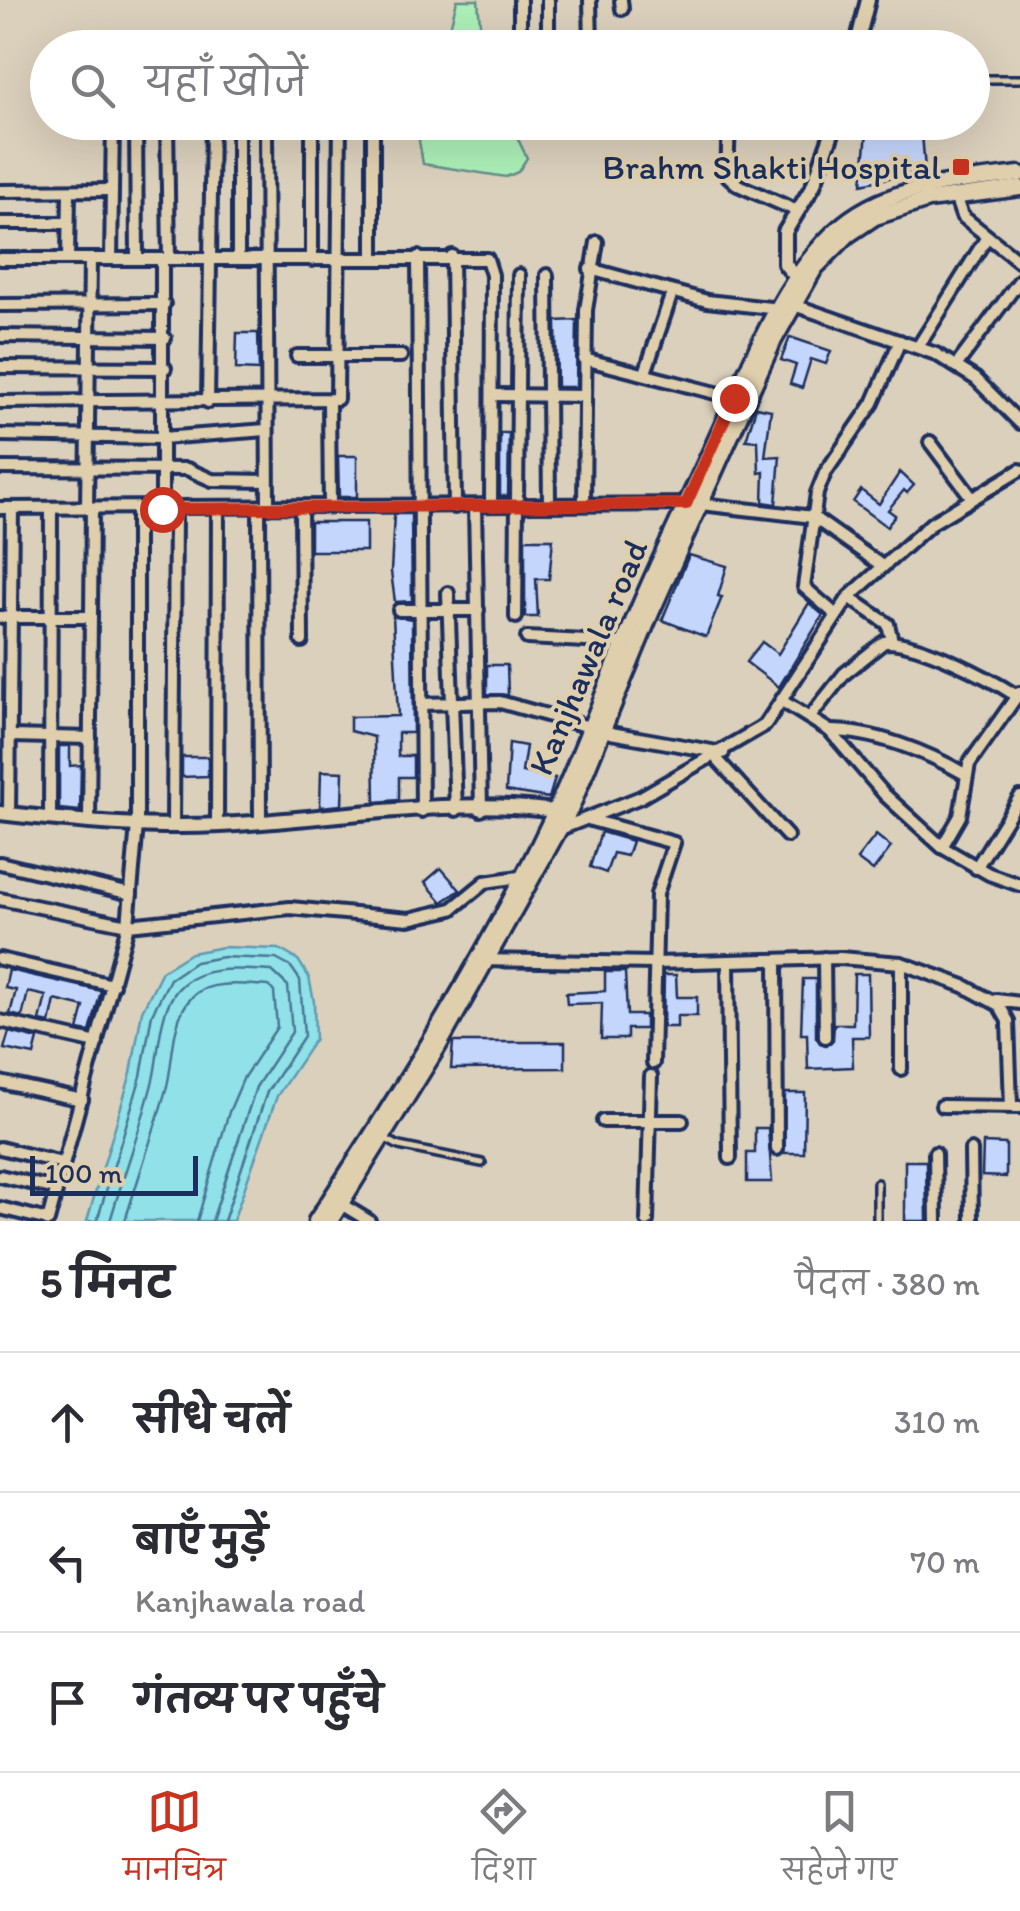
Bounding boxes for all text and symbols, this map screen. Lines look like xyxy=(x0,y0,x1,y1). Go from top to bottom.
search box xyxy=(30,30,990,140)
icon: search xyxy=(65,58,120,113)
text: यहाँ खोजें xyxy=(145,59,307,105)
place label: Brahm Shakti Hospital xyxy=(602,146,941,188)
marker: Brahm Shakti Hospital xyxy=(950,156,972,178)
route end xyxy=(712,376,758,422)
route start xyxy=(140,487,186,533)
street label: Kanjhawala road xyxy=(519,533,657,781)
scale bar xyxy=(30,1151,198,1196)
text: 100 m xyxy=(45,1156,122,1190)
text: 5 मिनट xyxy=(40,1257,173,1308)
text: पैदल · 380 m xyxy=(795,1265,980,1303)
icon: ahead xyxy=(40,1395,95,1450)
text: सीधे चलें xyxy=(135,1396,289,1442)
text: 310 m xyxy=(894,1403,980,1441)
text: बाएँ मुड़ें xyxy=(135,1517,267,1563)
icon: left xyxy=(40,1535,95,1590)
text: 70 m xyxy=(910,1543,980,1581)
text: Kanjhawala road xyxy=(135,1582,365,1620)
icon: arrive xyxy=(40,1675,95,1730)
text: गंतव्य पर पहुँचे xyxy=(135,1676,383,1722)
tab: मानचित्र xyxy=(123,1784,226,1901)
tab: दिशा xyxy=(472,1784,535,1901)
tab: सहेजे गए xyxy=(782,1784,897,1901)

